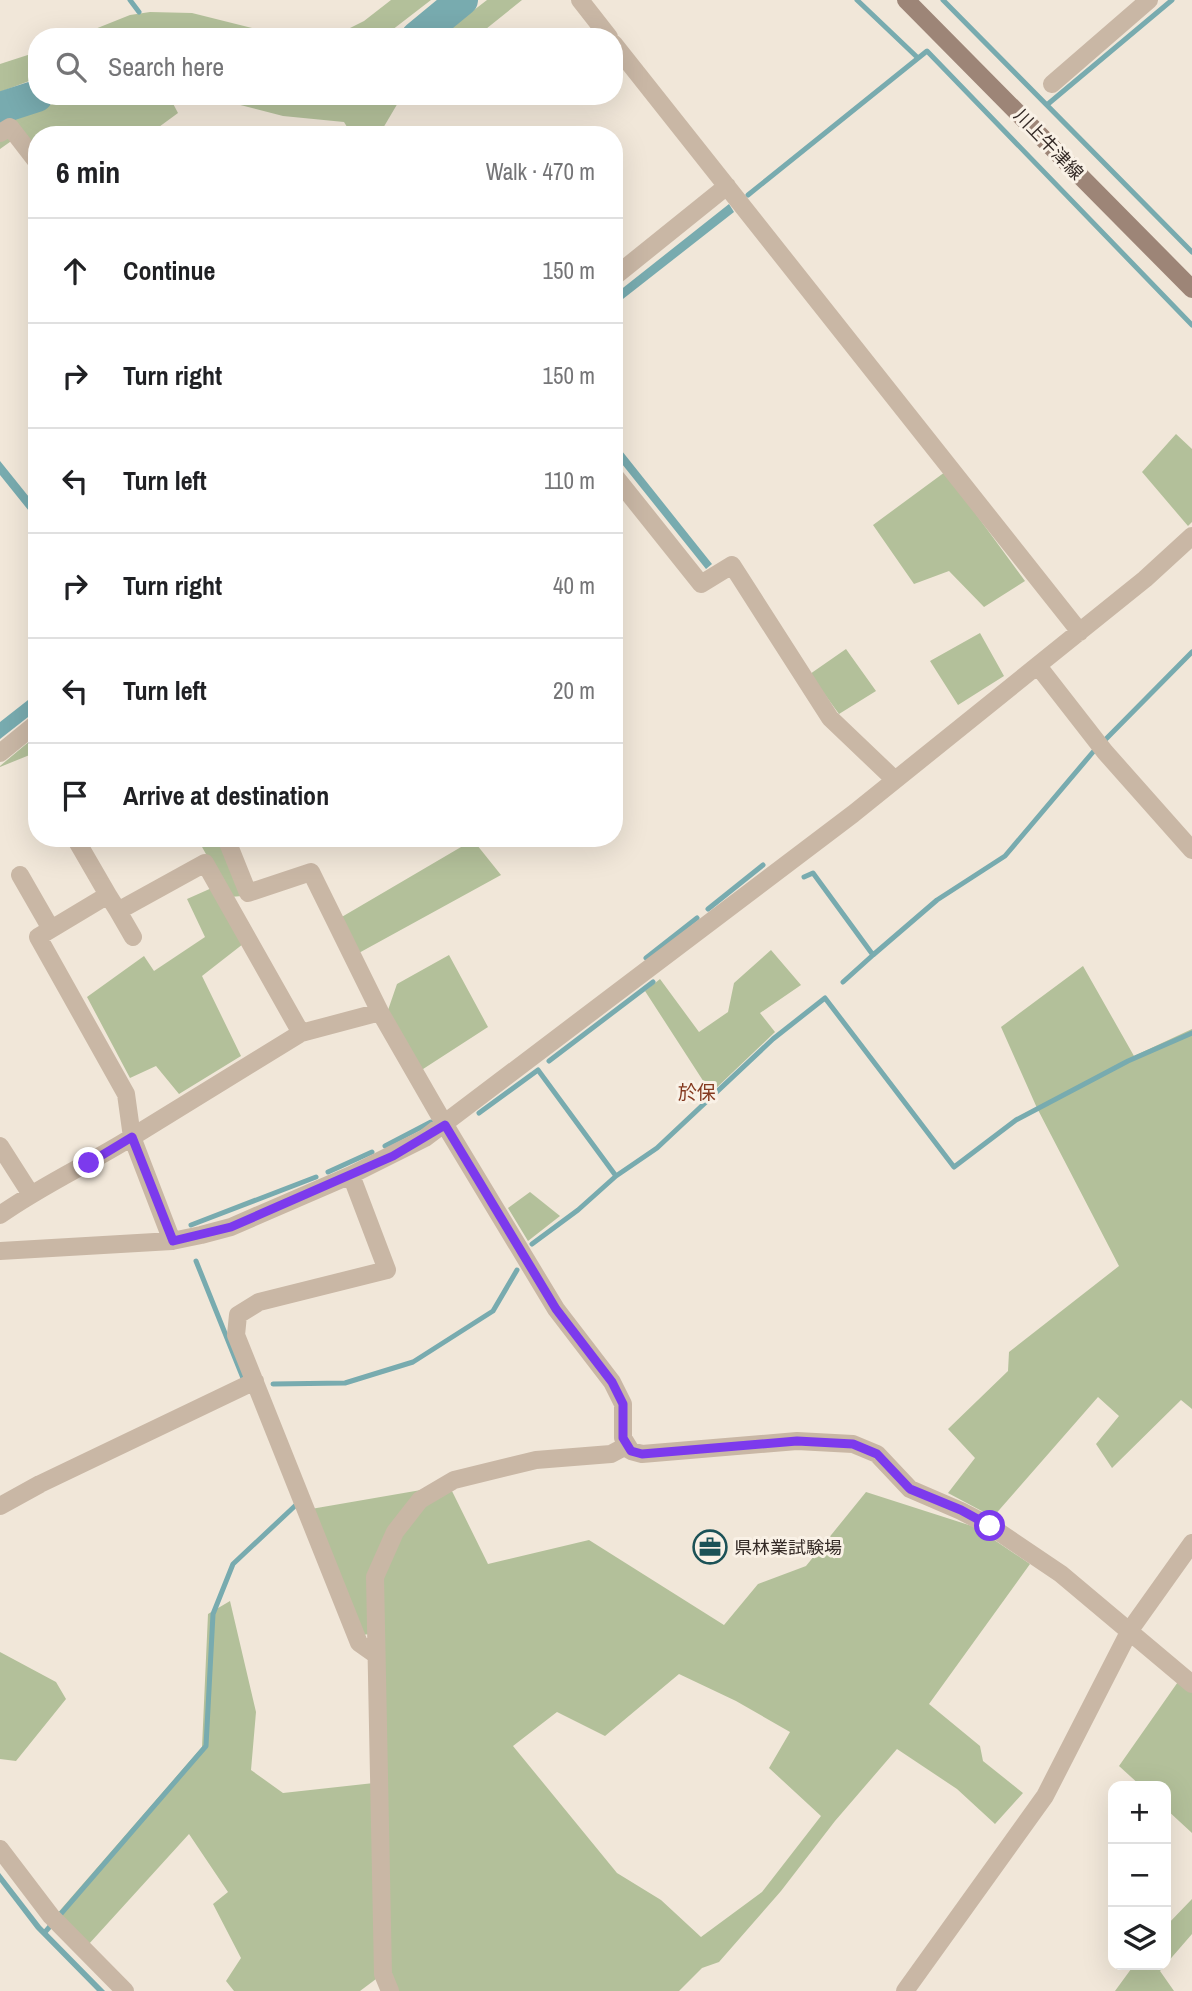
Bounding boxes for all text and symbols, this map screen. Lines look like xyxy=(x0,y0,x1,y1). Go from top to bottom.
search box xyxy=(28,28,623,105)
icon: search xyxy=(52,48,90,86)
text: Search here xyxy=(108,49,224,84)
street label: 川上牛津線 xyxy=(1009,103,1089,185)
text: 6 min xyxy=(56,152,120,192)
text: Walk · 470 m xyxy=(486,156,595,187)
icon: ahead xyxy=(56,252,94,290)
text: Continue xyxy=(123,253,215,288)
text: 150 m xyxy=(543,255,595,286)
icon: right xyxy=(56,357,94,395)
text: Turn right xyxy=(123,358,222,393)
text: 150 m xyxy=(543,360,595,391)
icon: left xyxy=(56,462,94,500)
text: Turn left xyxy=(123,463,207,498)
text: 110 m xyxy=(544,465,595,496)
icon: right xyxy=(56,567,94,605)
text: Turn right xyxy=(123,568,222,603)
text: 40 m xyxy=(553,570,595,601)
icon: left xyxy=(56,672,94,710)
text: Turn left xyxy=(123,673,207,708)
text: 20 m xyxy=(553,675,595,706)
icon: arrive xyxy=(56,777,94,815)
text: Arrive at destination xyxy=(123,778,329,813)
district label: 於保 xyxy=(678,1079,716,1105)
route end xyxy=(73,1147,104,1178)
route start xyxy=(974,1510,1005,1541)
office icon: 県林業試験場 xyxy=(691,1528,729,1566)
place label: 県林業試験場 xyxy=(734,1535,842,1560)
map controls xyxy=(1108,1781,1171,1970)
button: + xyxy=(1108,1781,1171,1844)
button: − xyxy=(1108,1844,1171,1907)
button: layers xyxy=(1108,1907,1171,1970)

